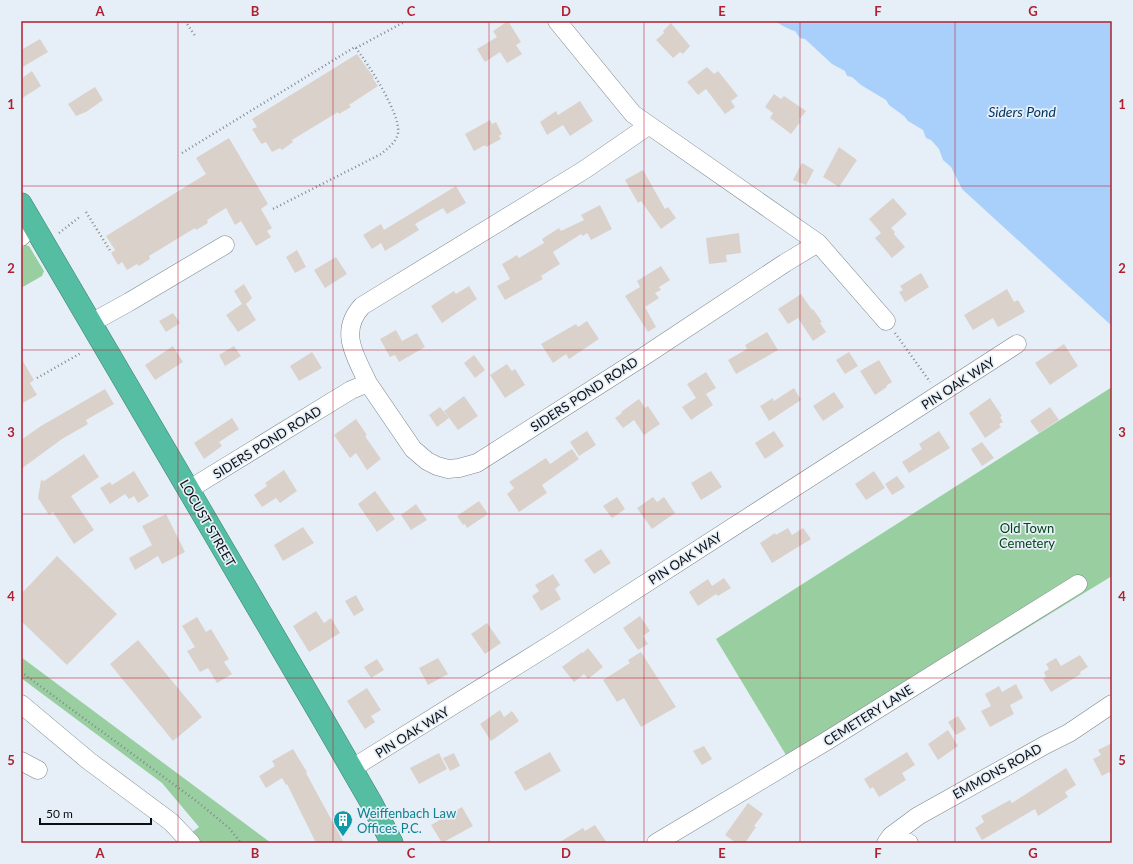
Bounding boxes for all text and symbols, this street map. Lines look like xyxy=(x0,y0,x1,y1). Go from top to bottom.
text: A xyxy=(94,3,105,19)
text: B xyxy=(251,3,260,19)
text: C xyxy=(407,3,416,19)
text: D xyxy=(561,3,571,19)
text: E xyxy=(718,3,726,19)
text: F xyxy=(874,3,882,19)
text: G xyxy=(1028,3,1038,19)
text: 1 xyxy=(7,96,15,112)
text: 1 xyxy=(1118,96,1126,112)
water label: Siders Pond xyxy=(988,103,1056,120)
text: 2 xyxy=(7,260,15,276)
text: 2 xyxy=(1118,260,1126,276)
street label: SIDERS POND ROAD xyxy=(527,353,641,435)
street label: PIN OAK WAY xyxy=(918,353,998,413)
street label: SIDERS POND ROAD xyxy=(210,402,324,482)
text: 3 xyxy=(7,424,15,440)
text: 3 xyxy=(1118,424,1126,440)
street label: LOCUST STREET xyxy=(177,477,240,570)
park label: Old Town Cemetery xyxy=(999,520,1055,551)
street label: PIN OAK WAY xyxy=(645,528,725,588)
text: 4 xyxy=(7,588,15,604)
text: 4 xyxy=(1118,588,1126,604)
street label: CEMETERY LANE xyxy=(820,681,916,749)
street label: PIN OAK WAY xyxy=(372,702,453,761)
street label: EMMONS ROAD xyxy=(950,740,1044,802)
text: 5 xyxy=(7,752,15,768)
text: 5 xyxy=(1118,752,1126,768)
scale bar xyxy=(40,800,151,826)
place label: Weiffenbach Law Offices P.C. xyxy=(357,805,456,836)
text: 50 m xyxy=(46,806,73,821)
building icon: Weiffenbach Law Offices P.C. xyxy=(332,809,354,837)
text: A xyxy=(94,845,105,861)
text: B xyxy=(251,845,260,861)
text: C xyxy=(407,845,416,861)
text: D xyxy=(561,845,571,861)
text: E xyxy=(718,845,726,861)
text: F xyxy=(874,845,882,861)
text: G xyxy=(1028,845,1038,861)

